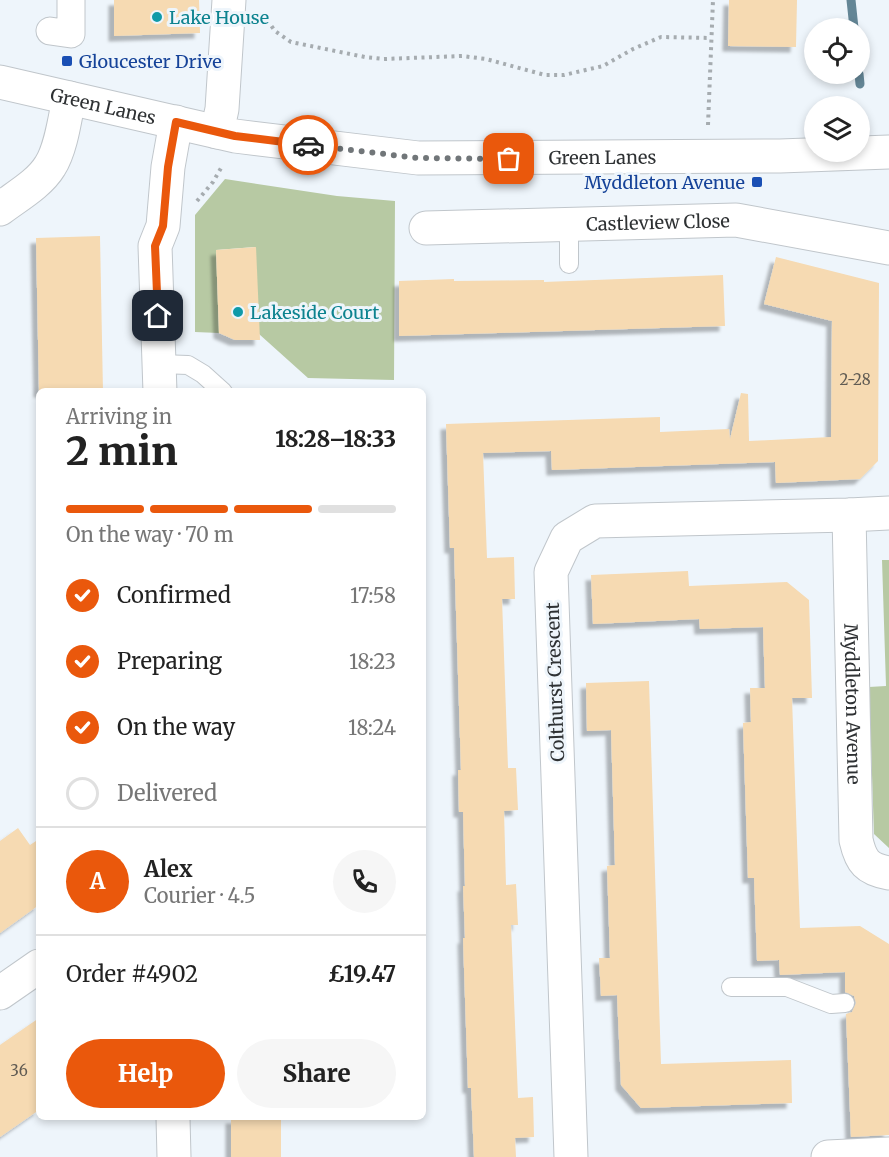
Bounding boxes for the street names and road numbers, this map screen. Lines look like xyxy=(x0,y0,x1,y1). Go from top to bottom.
street label: Green Lanes xyxy=(48,82,158,129)
street label: Green Lanes xyxy=(549,145,657,169)
street label: Castleview Close xyxy=(586,209,730,235)
street label: Colthurst Crescent xyxy=(541,602,569,762)
street label: Myddleton Avenue xyxy=(840,623,866,785)

